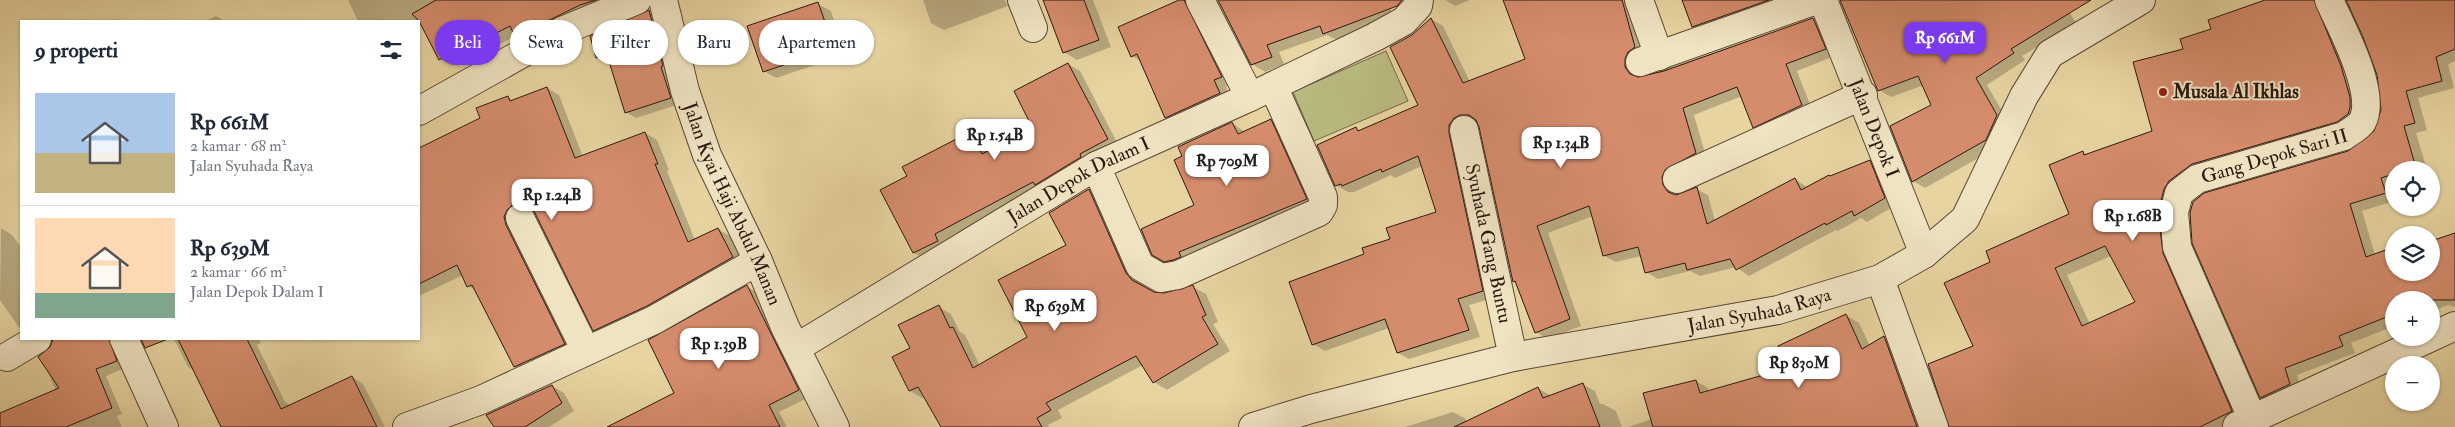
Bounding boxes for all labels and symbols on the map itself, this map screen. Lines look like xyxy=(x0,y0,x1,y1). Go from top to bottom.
pin: Rp 661M xyxy=(1899,22,1991,64)
street label: Jalan Depok I xyxy=(1843,74,1904,181)
place label: Musala Al Ikhlas xyxy=(2172,80,2299,104)
marker: Musala Al Ikhlas xyxy=(2157,86,2169,98)
street label: Jalan Kyai Haji Abdul Manan xyxy=(677,98,787,309)
pin: Rp 1.54B xyxy=(943,119,1047,161)
street label: Gang Depok Sari II xyxy=(2198,123,2351,189)
pin: Rp 1.34B xyxy=(1509,126,1613,169)
street label: Jalan Depok Dalam I xyxy=(1002,131,1154,229)
pin: Rp 709M xyxy=(1181,144,1273,187)
street label: Syuhada Gang Buntu xyxy=(1460,161,1517,326)
pin: Rp 1.24B xyxy=(500,178,604,221)
pin: Rp 1.68B xyxy=(2081,200,2185,242)
street label: Jalan Syuhada Raya xyxy=(1685,283,1834,338)
pin: Rp 639M xyxy=(1009,290,1101,332)
pin: Rp 1.39B xyxy=(667,328,771,370)
pin: Rp 830M xyxy=(1753,346,1845,389)

